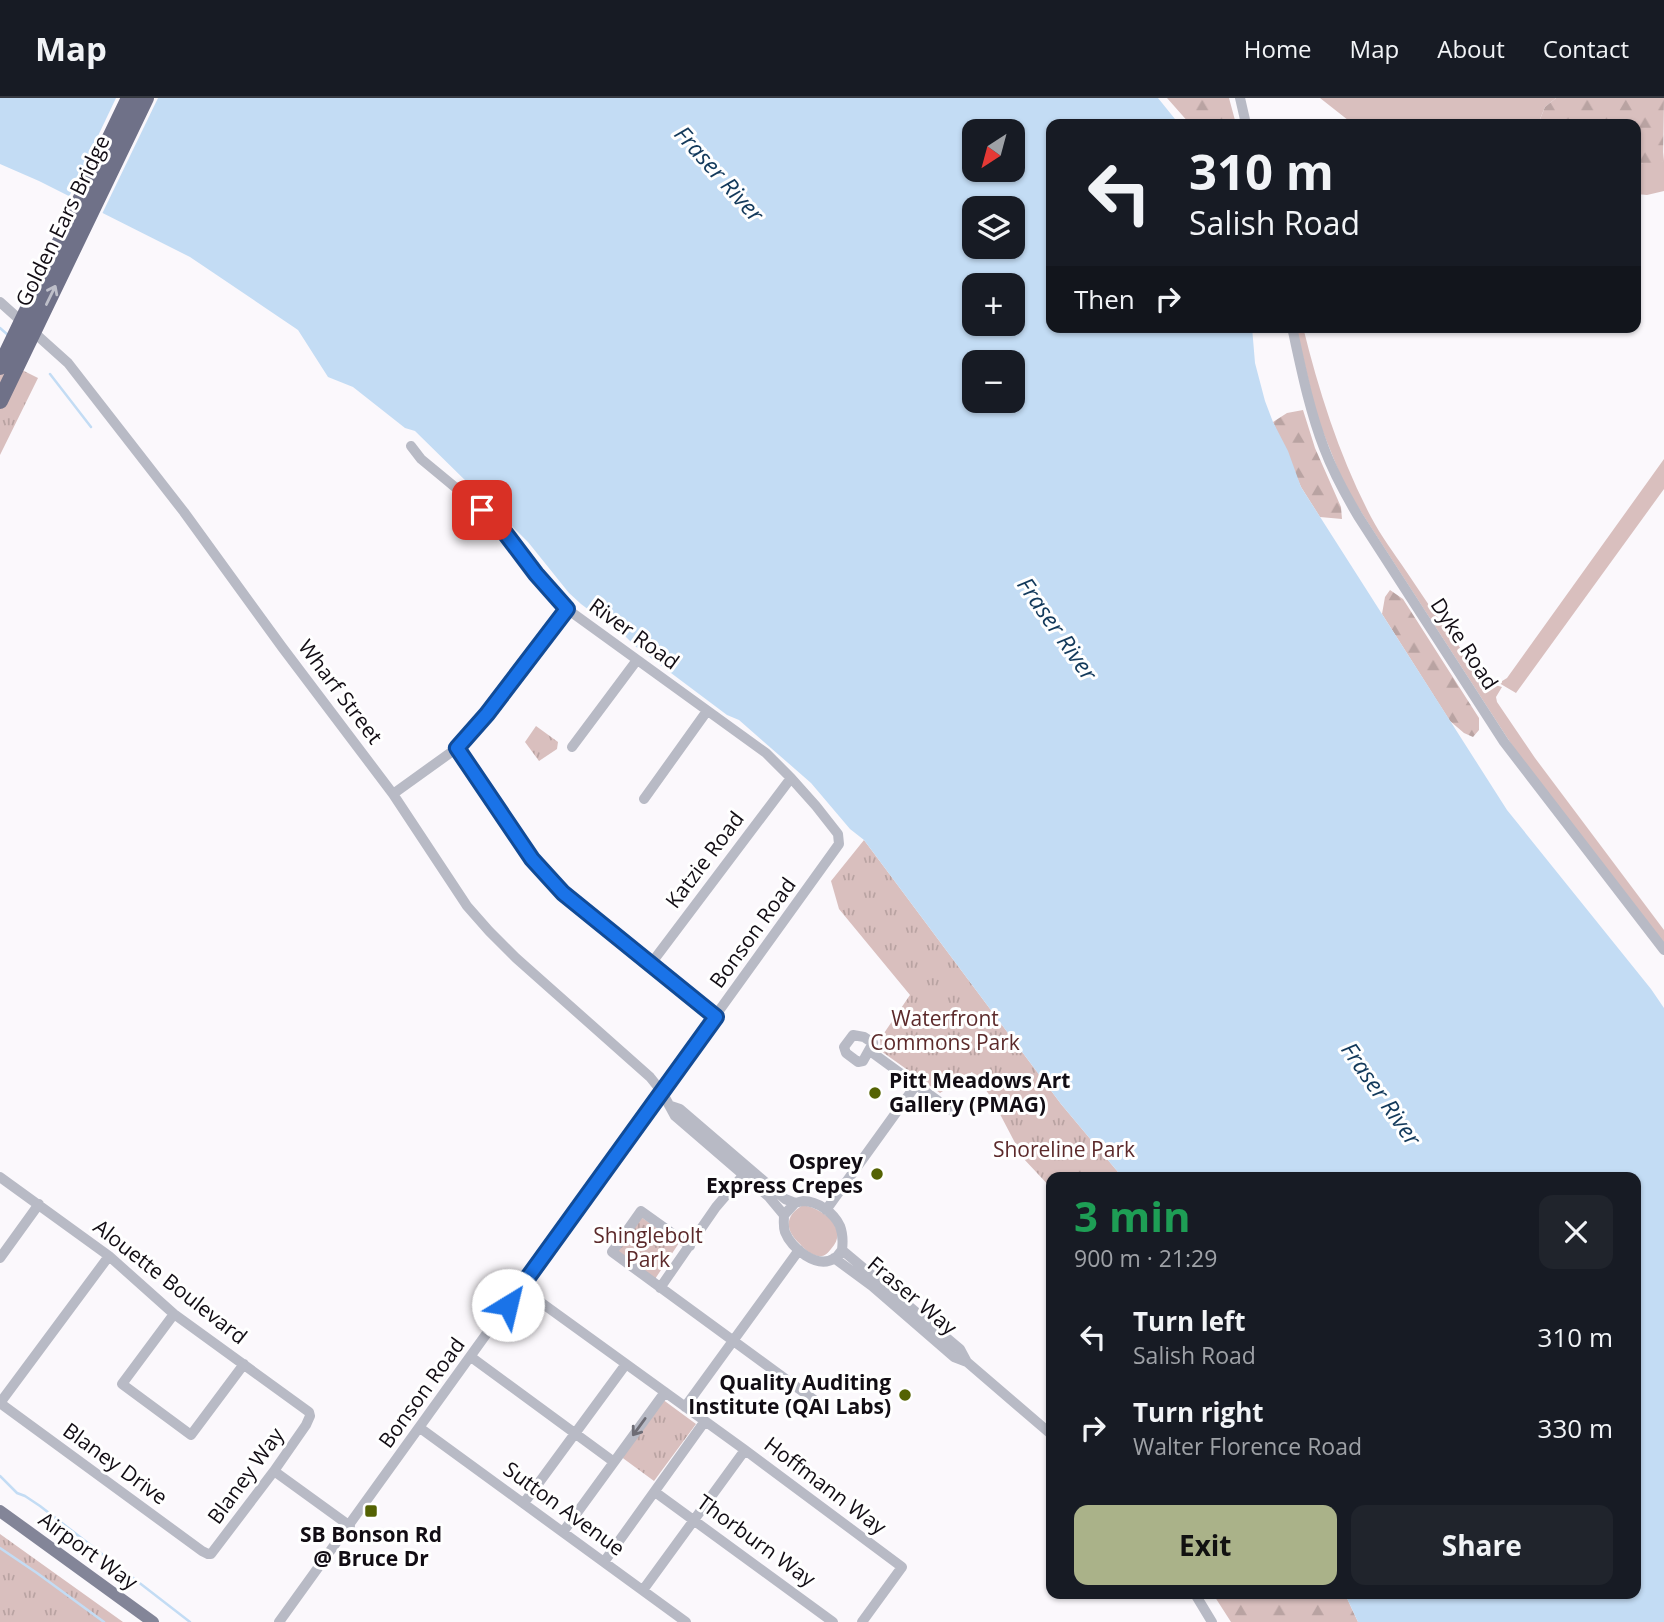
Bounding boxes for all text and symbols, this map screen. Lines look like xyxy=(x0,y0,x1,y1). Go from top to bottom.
text: Map xyxy=(35,26,107,71)
text: Home xyxy=(1244,32,1312,65)
text: Map xyxy=(1350,32,1399,65)
text: About xyxy=(1437,32,1505,65)
text: Contact xyxy=(1543,32,1629,65)
water label: Fraser River xyxy=(668,118,772,229)
north arrow xyxy=(962,119,1026,182)
map controls xyxy=(962,119,1025,413)
street label: Golden Ears Bridge xyxy=(9,130,116,311)
text: 310 m xyxy=(1189,138,1334,204)
icon: left xyxy=(1074,147,1165,238)
button: layers xyxy=(962,196,1025,259)
text: Salish Road xyxy=(1189,201,1360,244)
button: + xyxy=(962,273,1025,336)
icon: right xyxy=(1149,280,1187,318)
text: Then xyxy=(1074,281,1135,317)
one-way arrow xyxy=(44,285,58,306)
button: − xyxy=(962,350,1025,413)
pin xyxy=(452,480,512,540)
icon: arrive xyxy=(463,491,501,529)
water label: Fraser River xyxy=(1010,570,1106,687)
street label: River Road xyxy=(584,591,685,675)
street label: Dyke Road xyxy=(1425,592,1505,695)
street label: Wharf Street xyxy=(292,634,389,749)
street label: Katzie Road xyxy=(659,805,750,914)
street label: Bonson Road xyxy=(703,872,802,993)
park label: Waterfront Commons Park xyxy=(870,1004,1020,1056)
water label: Fraser River xyxy=(1334,1035,1430,1152)
place label: Pitt Meadows Art Gallery (PMAG) xyxy=(889,1066,1070,1118)
marker: Pitt Meadows Art Gallery (PMAG) xyxy=(867,1085,883,1101)
park label: Shoreline Park xyxy=(993,1135,1135,1163)
place label: Osprey Express Crepes xyxy=(706,1147,863,1199)
marker: Osprey Express Crepes xyxy=(869,1166,885,1182)
text: 3 min xyxy=(1074,1187,1191,1244)
button: close xyxy=(1539,1195,1613,1269)
street label: Alouette Boulevard xyxy=(88,1212,253,1350)
park label: Shinglebolt Park xyxy=(593,1221,703,1273)
text: 900 m · 21:29 xyxy=(1074,1242,1217,1274)
street label: Fraser Way xyxy=(862,1250,964,1341)
position arrow xyxy=(471,1268,545,1342)
text: Turn left xyxy=(1133,1303,1245,1339)
icon: left xyxy=(1074,1318,1112,1356)
text: 310 m xyxy=(1538,1319,1613,1355)
street label: Bonson Road xyxy=(372,1332,471,1453)
text: Salish Road xyxy=(1133,1339,1256,1371)
place label: Quality Auditing Institute (QAI Labs) xyxy=(688,1368,891,1420)
marker: Quality Auditing Institute (QAI Labs) xyxy=(897,1387,913,1403)
text: Turn right xyxy=(1133,1394,1264,1430)
icon: right xyxy=(1074,1409,1112,1447)
text: 330 m xyxy=(1538,1410,1613,1446)
street label: Blaney Drive xyxy=(58,1416,173,1511)
one-way arrow xyxy=(632,1417,646,1436)
street label: Blaney Way xyxy=(201,1421,290,1529)
street label: Hoffmann Way xyxy=(759,1430,893,1541)
text: Walter Florence Road xyxy=(1133,1430,1362,1462)
street label: Sutton Avenue xyxy=(498,1455,631,1562)
street label: Thorburn Way xyxy=(692,1488,822,1593)
marker: SB Bonson Rd @ Bruce Dr xyxy=(363,1503,379,1519)
street label: Airport Way xyxy=(34,1505,144,1596)
button: Exit xyxy=(1074,1505,1337,1585)
button: Share xyxy=(1351,1505,1613,1585)
place label: SB Bonson Rd @ Bruce Dr xyxy=(300,1520,442,1572)

